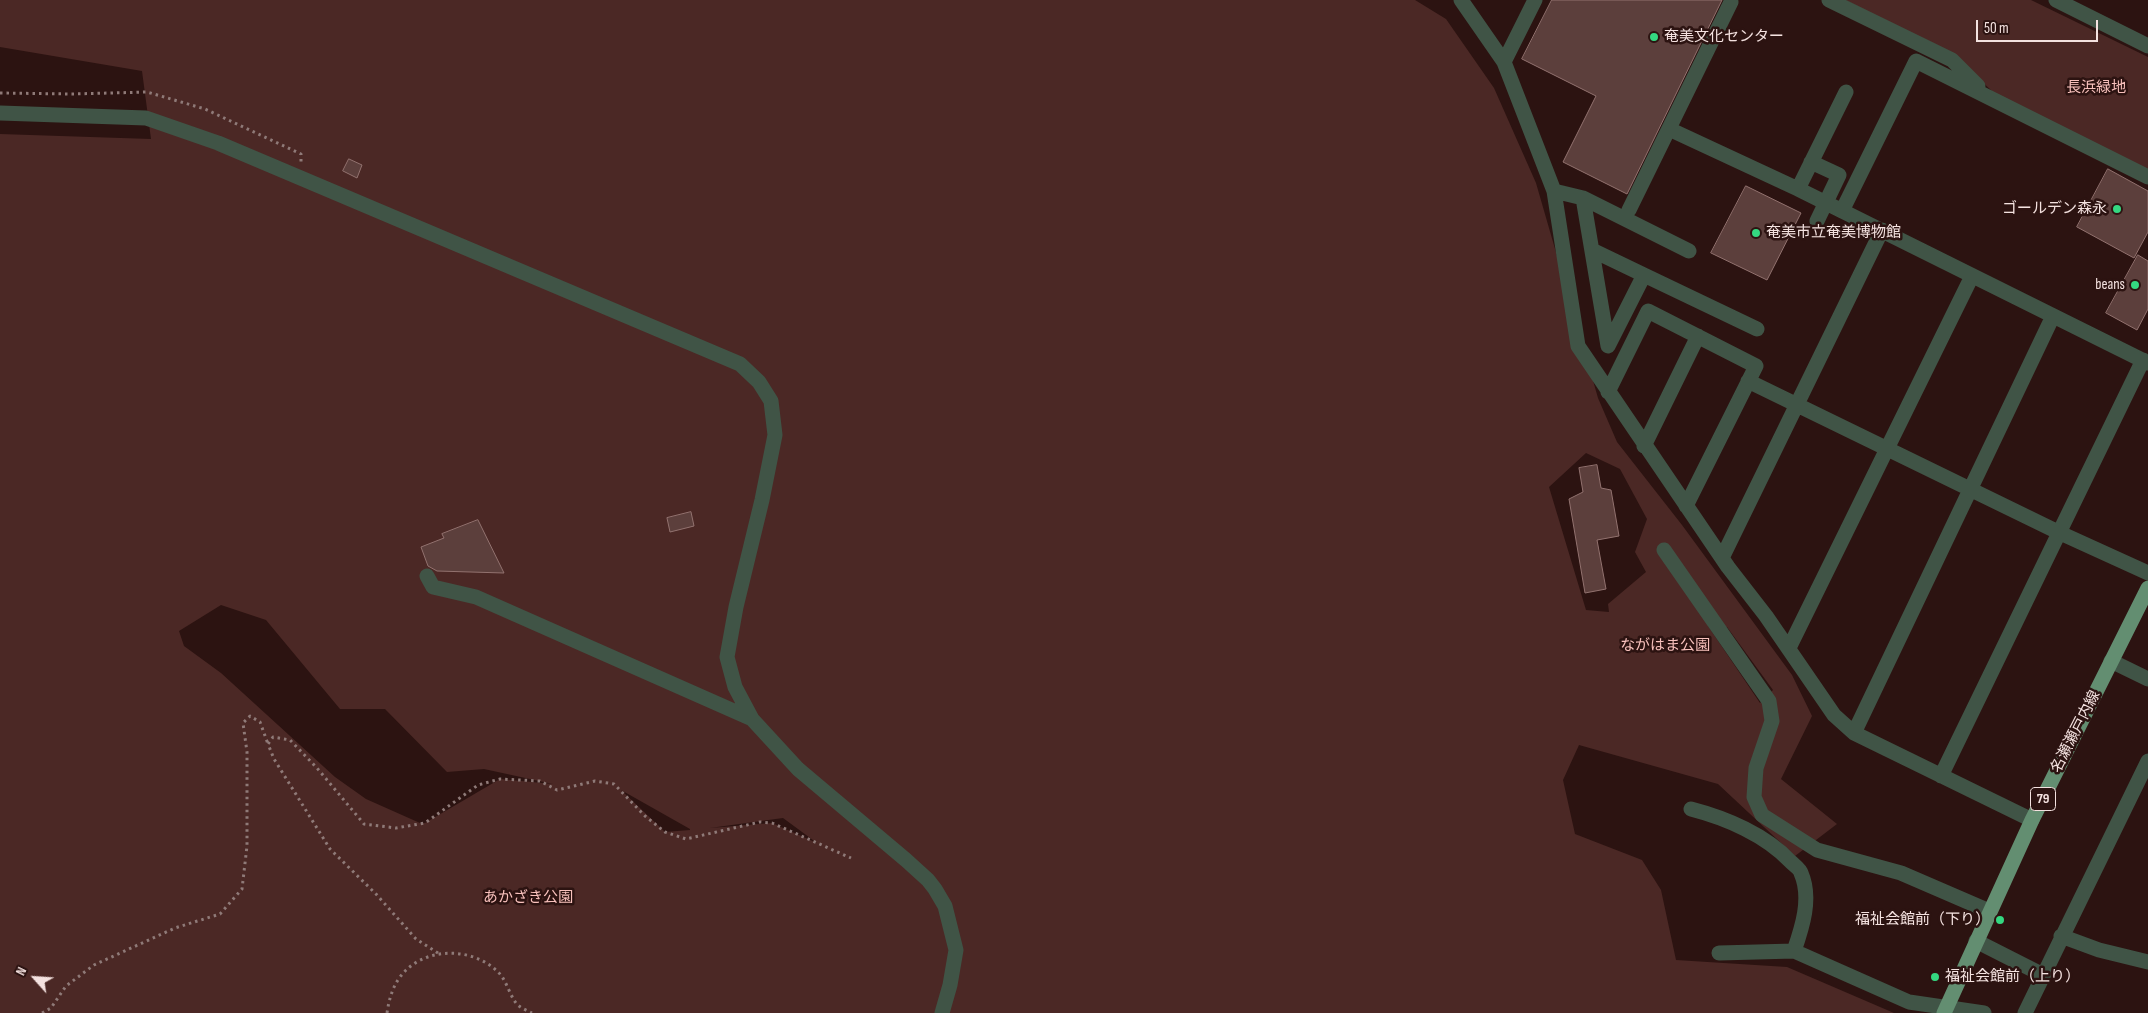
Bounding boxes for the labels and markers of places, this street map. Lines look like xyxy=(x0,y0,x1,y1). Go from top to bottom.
place label: 奄美文化センター xyxy=(1664,28,1784,46)
marker: 奄美文化センター xyxy=(1648,31,1660,43)
place label: ゴールデン森永 xyxy=(2002,200,2107,218)
marker: ゴールデン森永 xyxy=(2111,203,2123,215)
place label: 奄美市立奄美博物館 xyxy=(1766,224,1901,242)
marker: 奄美市立奄美博物館 xyxy=(1750,227,1762,239)
place label: beans xyxy=(2095,276,2125,294)
marker: beans xyxy=(2129,279,2141,291)
place label: 福祉会館前（下り） xyxy=(1855,911,1990,929)
marker: 福祉会館前（下り） xyxy=(1994,914,2006,926)
place label: 福祉会館前（上り） xyxy=(1945,968,2080,986)
marker: 福祉会館前（上り） xyxy=(1929,971,1941,983)

